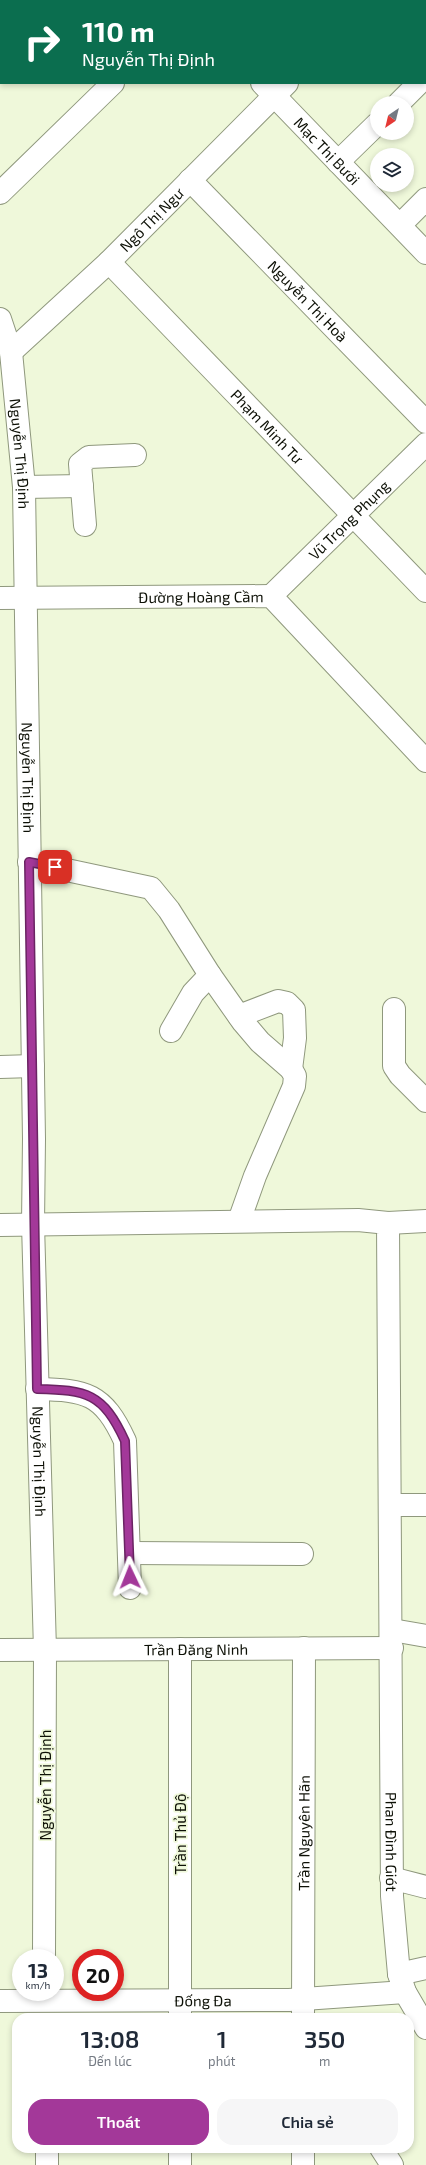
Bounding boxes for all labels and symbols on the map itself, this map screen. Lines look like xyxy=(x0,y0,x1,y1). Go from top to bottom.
north arrow xyxy=(370,96,414,140)
street label: Mạc Thị Bưởi xyxy=(291,113,364,188)
street label: Ngô Thị Ngư xyxy=(116,183,188,255)
street label: Nguyễn Thị Hoà xyxy=(264,257,352,345)
street label: Phạm Minh Tư xyxy=(227,385,308,468)
street label: Nguyễn Thị Định xyxy=(7,398,33,509)
street label: Vũ Trọng Phụng xyxy=(305,476,393,563)
street label: Đường Hoàng Cầm xyxy=(138,587,264,606)
street label: Nguyễn Thị Định xyxy=(19,722,38,833)
pin xyxy=(38,850,72,884)
street label: Nguyễn Thị Định xyxy=(29,1406,50,1517)
position arrow xyxy=(109,1556,151,1598)
street label: Trần Đăng Ninh xyxy=(144,1640,248,1658)
street label: Nguyễn Thị Định xyxy=(36,1730,54,1840)
street label: Trần Nguyên Hãn xyxy=(294,1775,313,1891)
street label: Phan Đình Giót xyxy=(382,1792,401,1892)
street label: Trần Thủ Độ xyxy=(171,1793,189,1875)
speed limit sign: 20 xyxy=(72,1949,124,2001)
street label: Đống Đa xyxy=(174,1991,232,2009)

